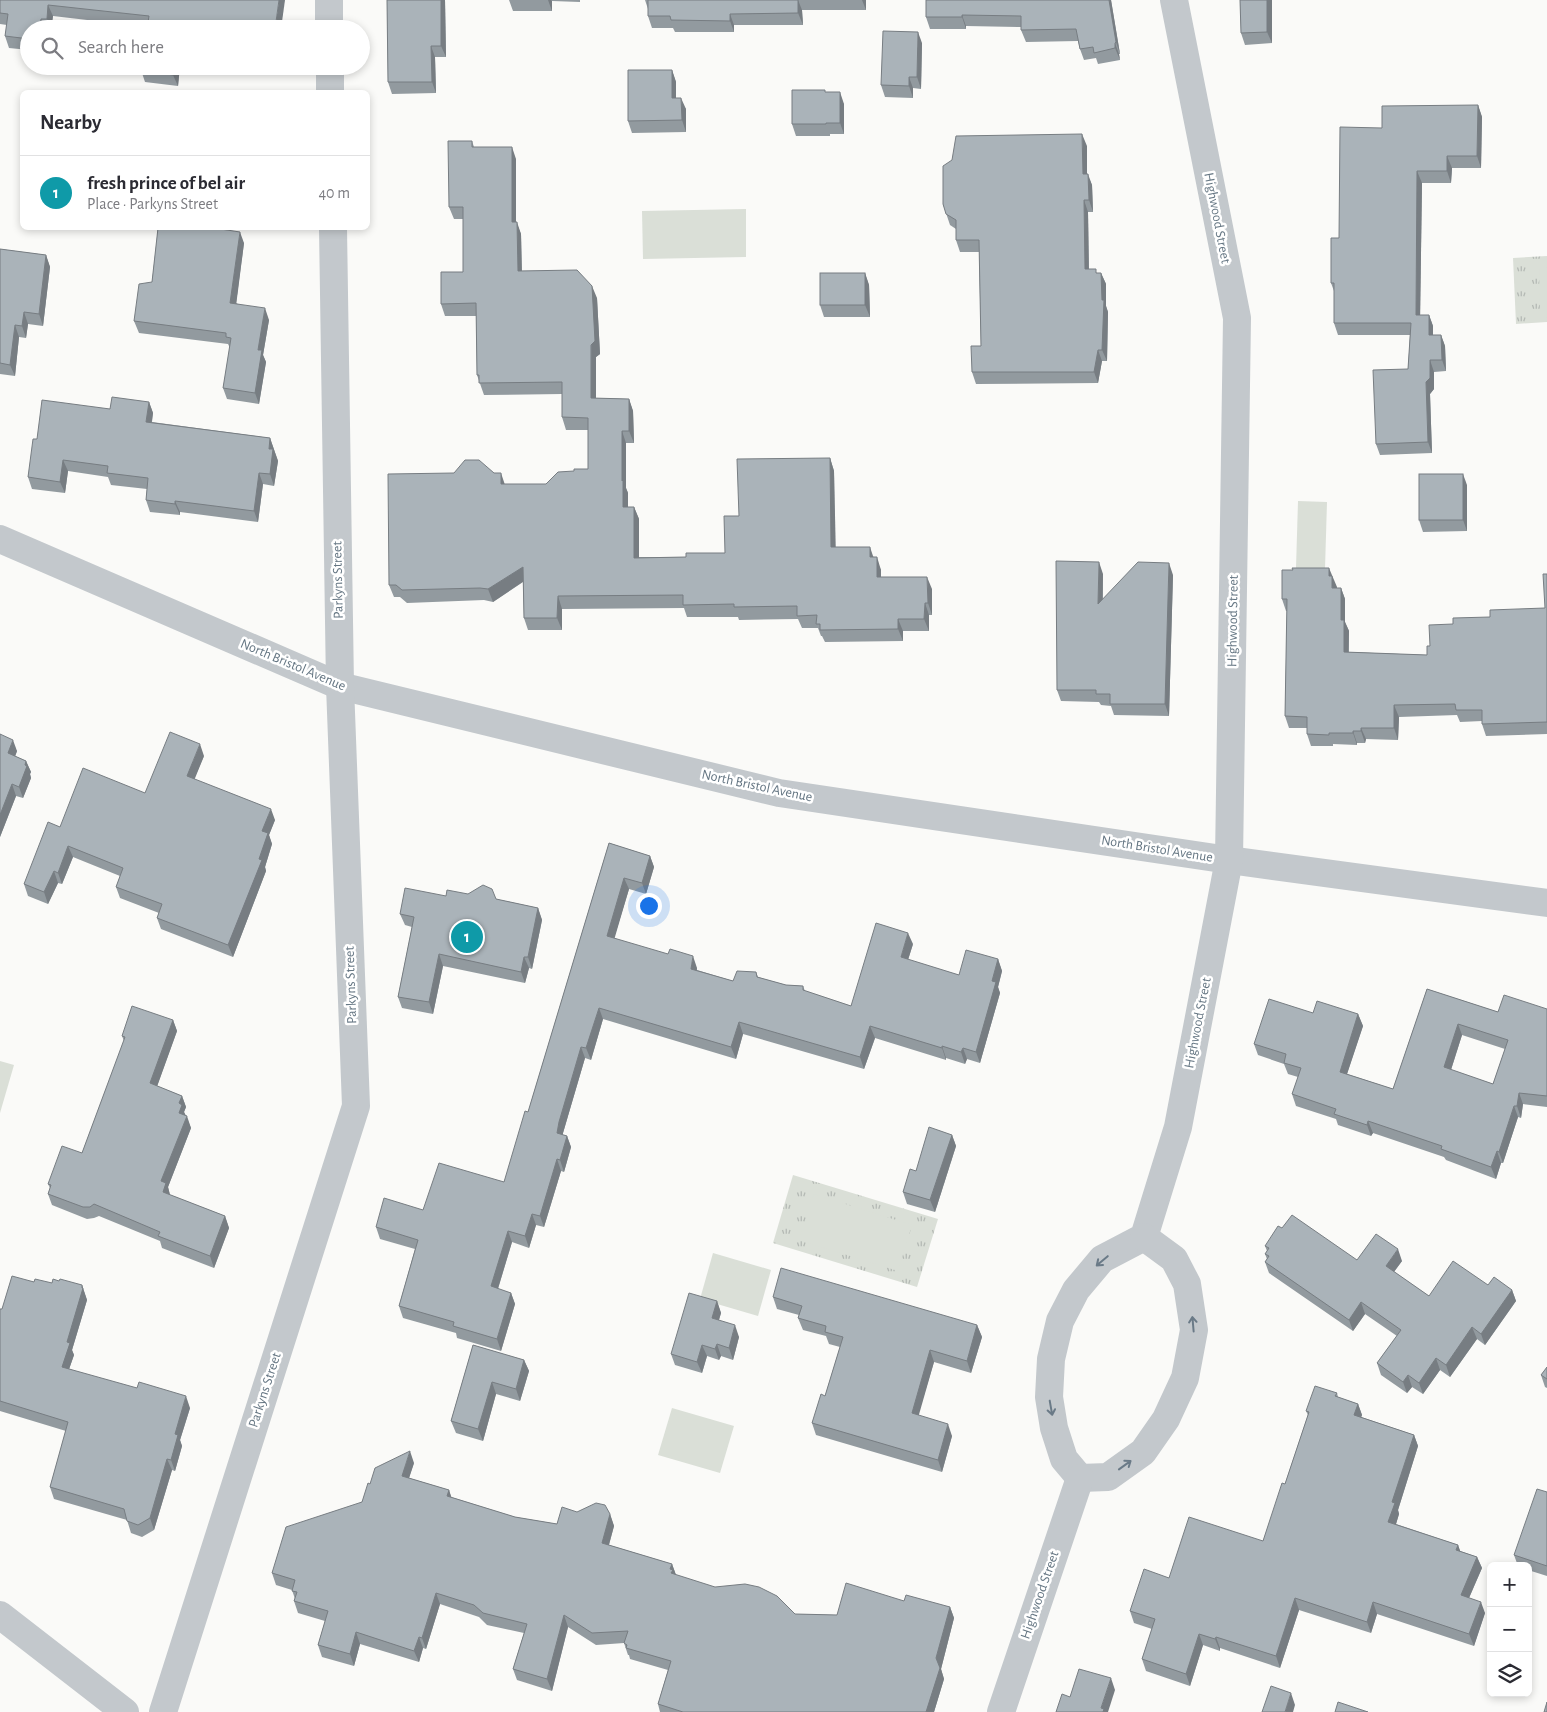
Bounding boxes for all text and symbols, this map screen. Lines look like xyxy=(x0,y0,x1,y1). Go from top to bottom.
search box xyxy=(20,20,370,75)
icon: search xyxy=(38,34,66,62)
text: Search here xyxy=(78,38,164,57)
text: Nearby xyxy=(40,112,101,133)
street label: Highwood Street xyxy=(1201,171,1233,265)
text: fresh prince of bel air xyxy=(87,174,245,193)
text: 1 xyxy=(53,185,59,201)
text: 40 m xyxy=(318,185,350,201)
text: Place · Parkyns Street xyxy=(87,196,218,212)
street label: Parkyns Street xyxy=(330,540,346,619)
street label: Highwood Street xyxy=(1225,574,1241,667)
street label: North Bristol Avenue xyxy=(238,637,348,693)
street label: North Bristol Avenue xyxy=(700,767,814,805)
street label: North Bristol Avenue xyxy=(1100,833,1214,865)
your location xyxy=(636,893,662,919)
pin: 1 xyxy=(451,918,483,956)
street label: Parkyns Street xyxy=(343,945,359,1024)
street label: Highwood Street xyxy=(1182,976,1214,1070)
one-way arrow xyxy=(1096,1255,1109,1266)
one-way arrow xyxy=(1188,1317,1197,1333)
street label: Parkyns Street xyxy=(246,1350,284,1429)
one-way arrow xyxy=(1046,1400,1056,1416)
one-way arrow xyxy=(1118,1460,1132,1470)
street label: Highwood Street xyxy=(1018,1549,1062,1641)
map controls xyxy=(1487,1562,1532,1697)
button: + xyxy=(1487,1562,1532,1607)
button: − xyxy=(1487,1607,1532,1652)
button: layers xyxy=(1487,1652,1532,1697)

